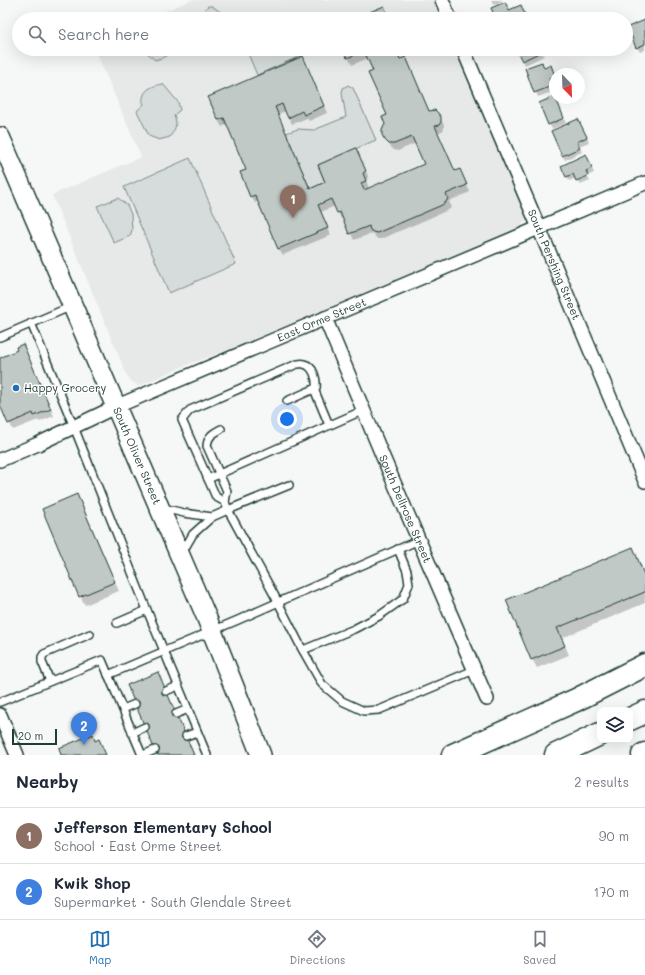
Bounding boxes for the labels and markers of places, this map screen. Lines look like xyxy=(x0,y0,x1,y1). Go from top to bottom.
pin: 1 xyxy=(280,185,306,218)
place label: Happy Grocery xyxy=(24,380,107,395)
marker: Happy Grocery xyxy=(11,383,21,393)
pin: 2 xyxy=(71,712,97,745)

